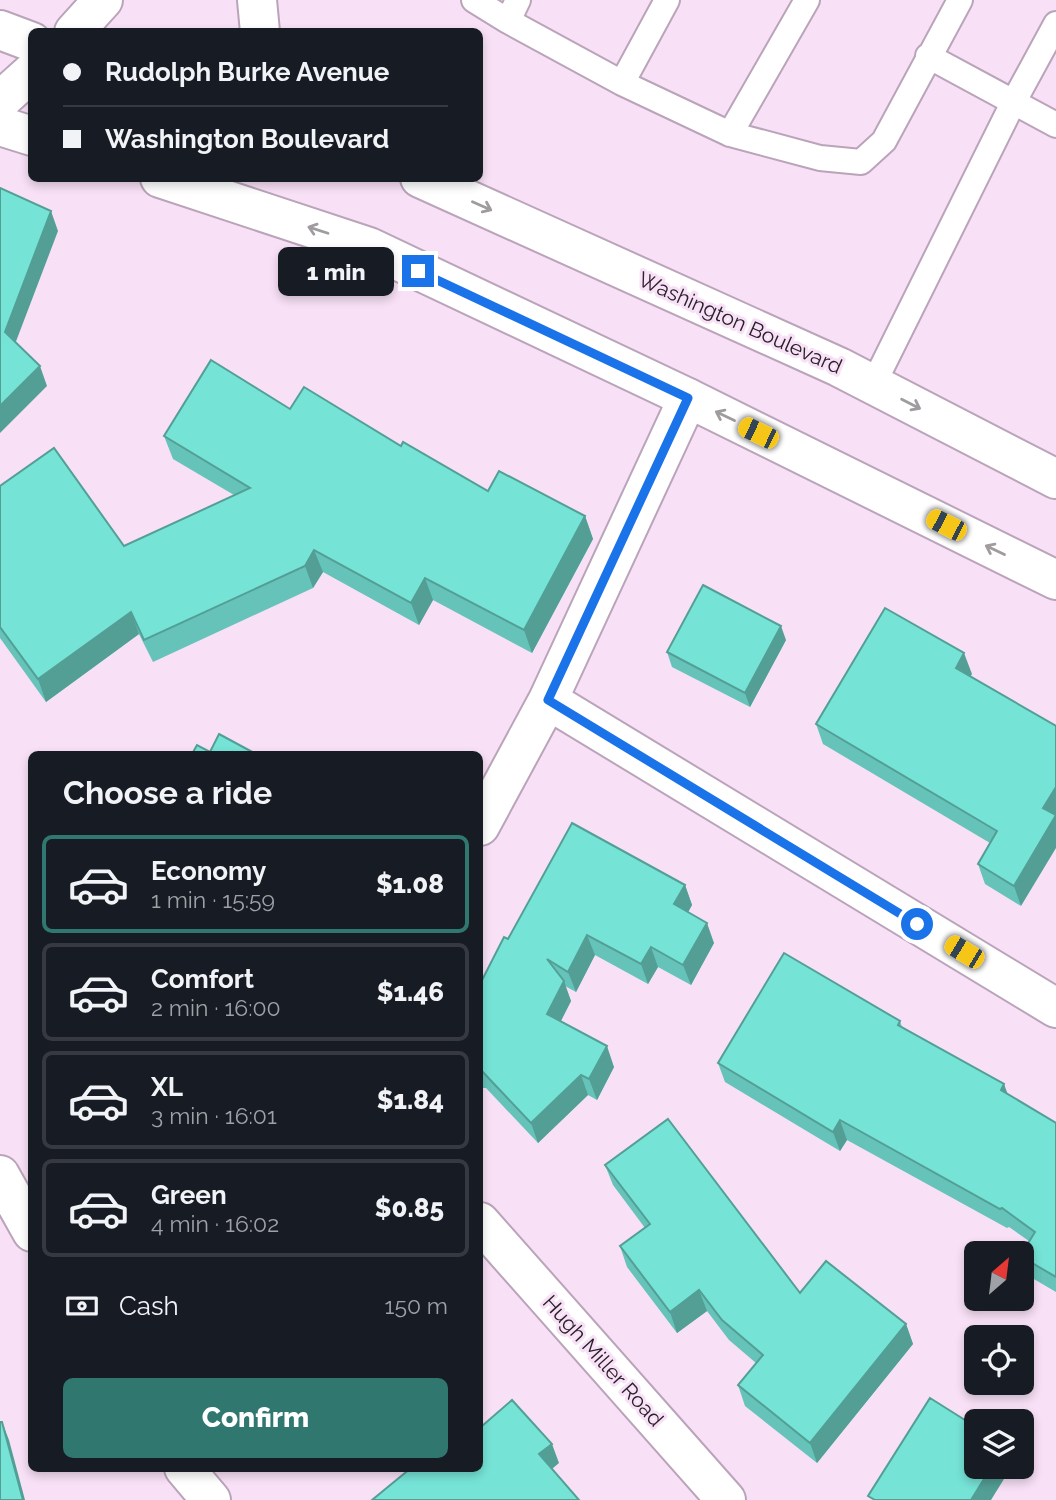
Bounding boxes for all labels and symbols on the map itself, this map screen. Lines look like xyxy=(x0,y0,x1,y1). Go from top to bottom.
one-way arrow xyxy=(471,200,492,213)
one-way arrow xyxy=(307,223,329,236)
callout: 1 min xyxy=(278,246,394,296)
route end xyxy=(402,255,434,287)
street label: Washington Boulevard xyxy=(634,266,846,379)
one-way arrow xyxy=(900,398,921,412)
one-way arrow xyxy=(715,409,736,423)
car xyxy=(735,414,782,452)
car xyxy=(923,506,970,544)
one-way arrow xyxy=(985,542,1006,556)
route start xyxy=(901,908,933,940)
car xyxy=(941,932,988,972)
north arrow xyxy=(964,1241,1034,1311)
street label: Hugh Miller Road xyxy=(538,1290,669,1431)

